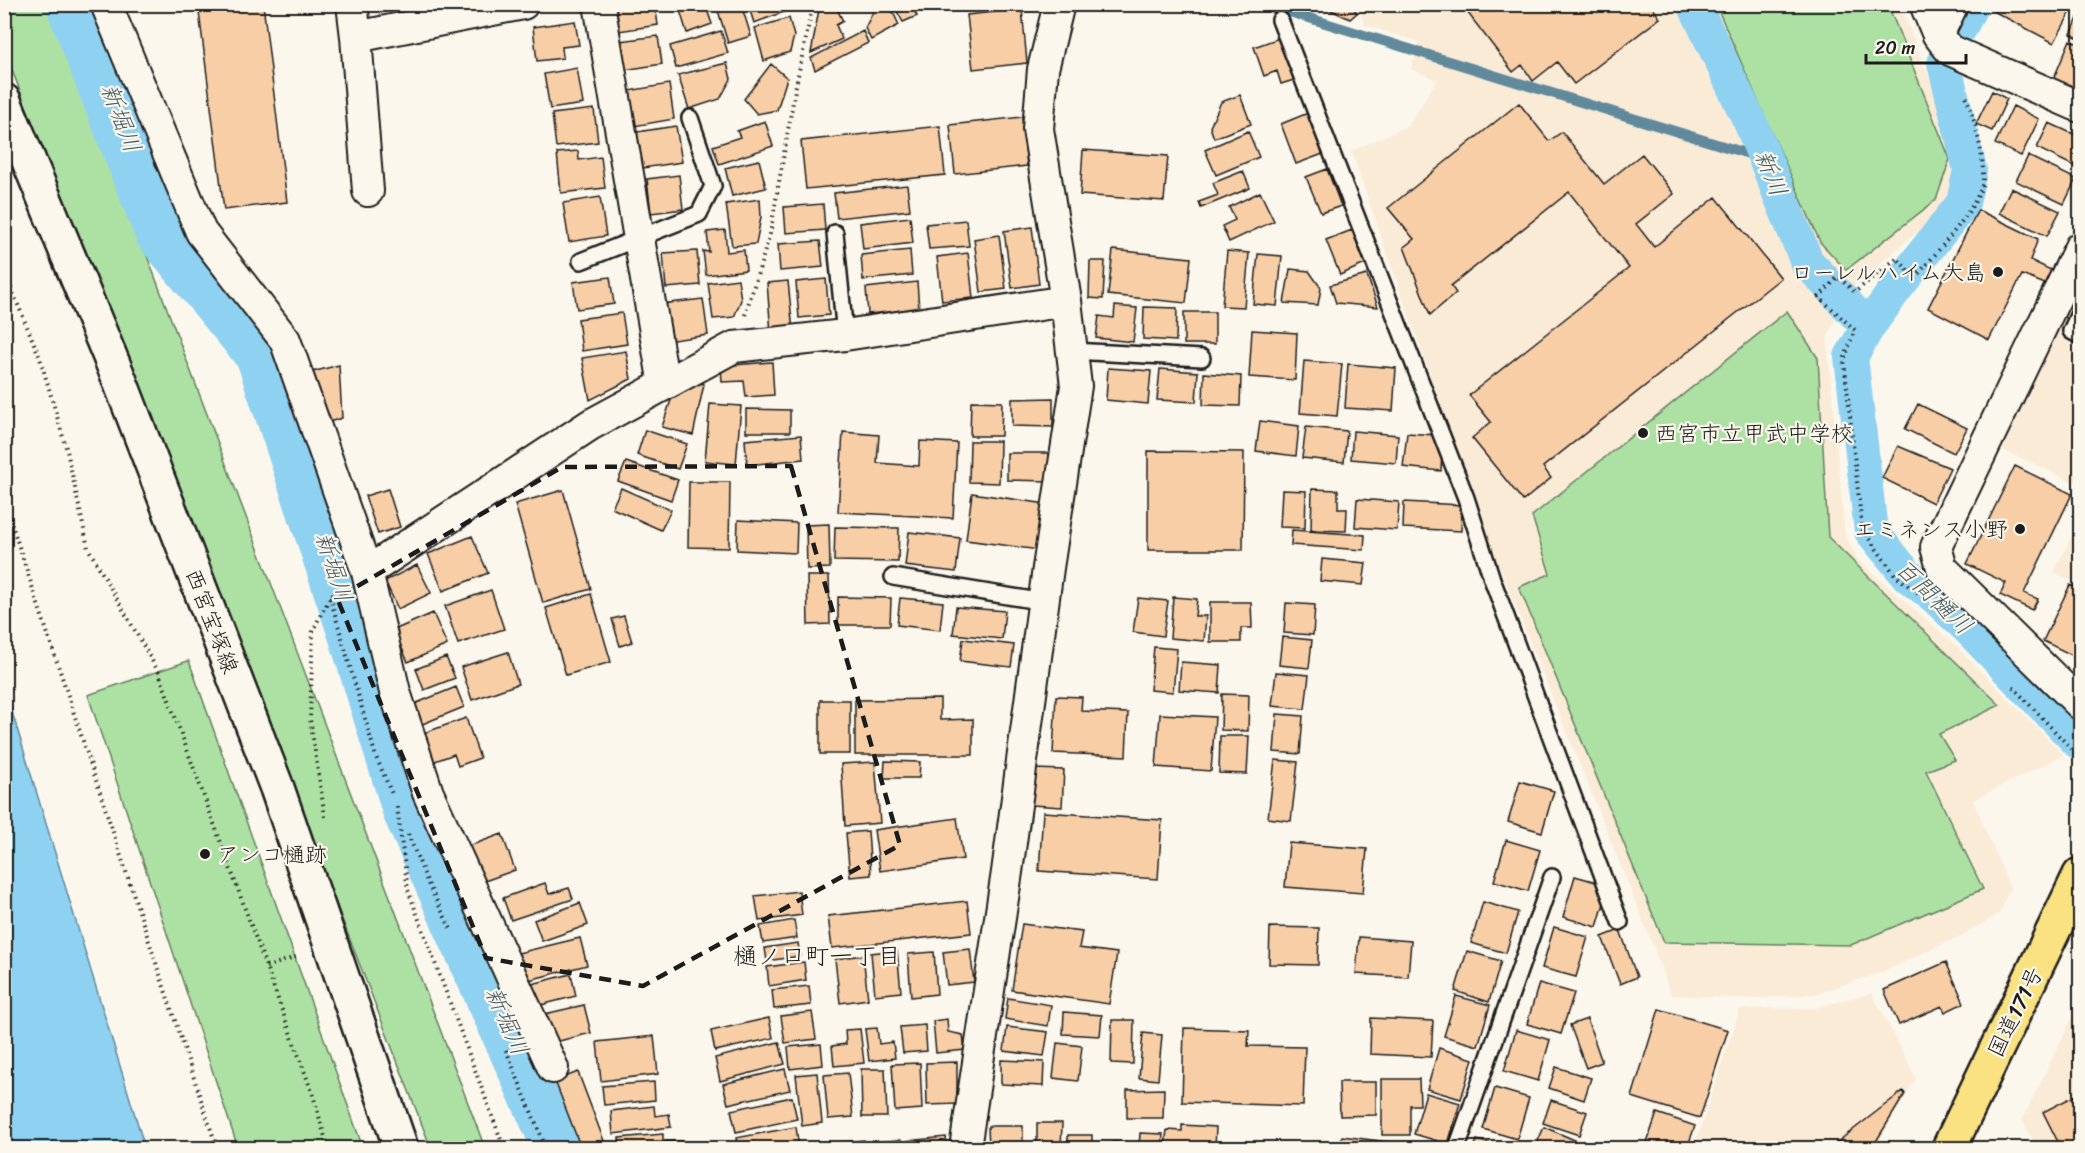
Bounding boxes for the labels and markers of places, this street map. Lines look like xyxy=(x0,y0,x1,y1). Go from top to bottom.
place label: ローレルハイム大島 xyxy=(1791,253,1986,292)
marker: ローレルハイム大島 xyxy=(1991,265,2005,279)
place label: 西宮市立甲武中学校 xyxy=(1655,414,1853,453)
marker: 西宮市立甲武中学校 xyxy=(1636,426,1650,440)
place label: エミネンス小野 xyxy=(1854,510,2008,549)
marker: エミネンス小野 xyxy=(2013,522,2027,536)
place label: アンコ樋跡 xyxy=(217,835,327,874)
marker: アンコ樋跡 xyxy=(198,847,212,861)

